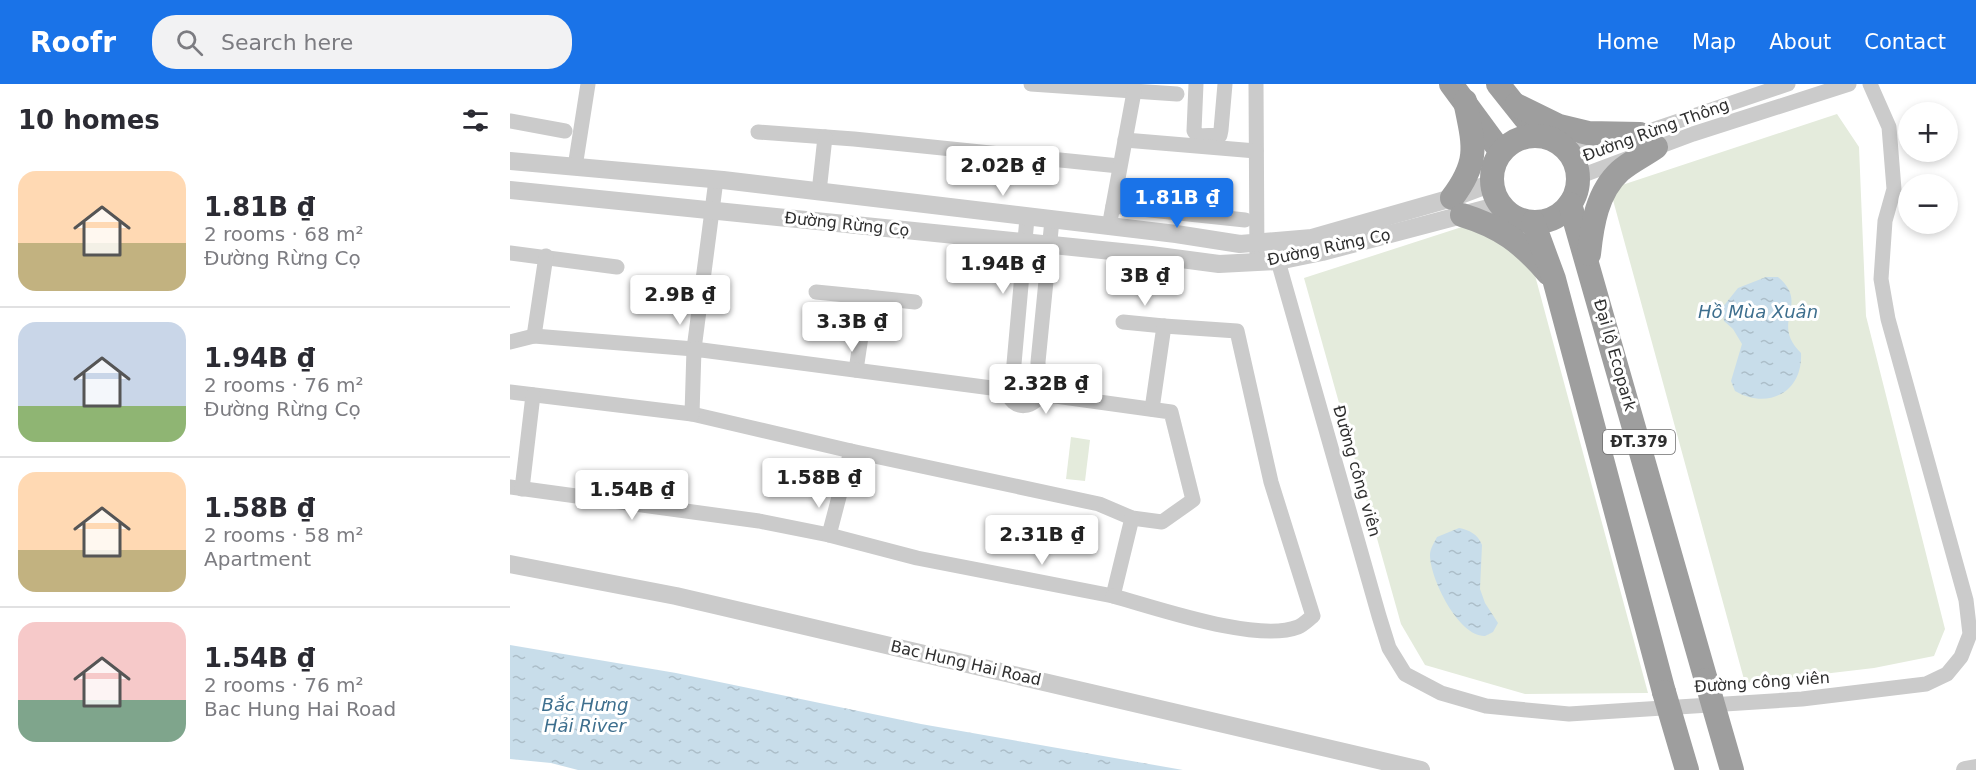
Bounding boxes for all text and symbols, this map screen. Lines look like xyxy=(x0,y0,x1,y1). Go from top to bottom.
search box xyxy=(152,15,572,69)
text: Roofr xyxy=(30,26,116,59)
icon: search xyxy=(173,26,206,59)
text: Search here xyxy=(221,30,353,55)
text: Home xyxy=(1597,30,1659,54)
text: Map xyxy=(1692,30,1736,54)
text: About xyxy=(1769,30,1831,54)
text: Contact xyxy=(1864,30,1946,54)
street label: Đường Rừng Thông xyxy=(1580,95,1732,165)
map controls xyxy=(1898,102,1958,234)
button: + xyxy=(1898,102,1958,162)
icon: filters xyxy=(459,104,492,137)
text: 10 homes xyxy=(18,105,160,135)
pin: 2.02B ₫ xyxy=(948,146,1058,197)
text: 2.02B ₫ xyxy=(960,153,1046,177)
button: − xyxy=(1898,174,1958,234)
pin: 1.81B ₫ xyxy=(1122,178,1232,229)
text: 1.81B ₫ xyxy=(1134,185,1220,209)
text: 1.81B ₫ xyxy=(204,192,315,222)
icon: home xyxy=(66,195,138,267)
street label: Đường Rừng Cọ xyxy=(784,208,910,240)
text: 2 rooms · 68 m² xyxy=(204,222,364,246)
street label: Đường Rừng Cọ xyxy=(1266,225,1392,269)
pin: 1.94B ₫ xyxy=(948,244,1058,295)
text: Đường Rừng Cọ xyxy=(204,246,361,270)
text: 1.94B ₫ xyxy=(960,251,1046,275)
pin: 3B ₫ xyxy=(1109,256,1181,307)
text: 3B ₫ xyxy=(1120,263,1170,287)
pin: 2.9B ₫ xyxy=(631,275,729,326)
text: 2.9B ₫ xyxy=(644,282,716,306)
street label: Đại lộ Ecopark xyxy=(1590,297,1640,414)
water label: Hồ Mùa Xuân xyxy=(1698,301,1818,322)
pin: 3.3B ₫ xyxy=(803,302,901,353)
text: 3.3B ₫ xyxy=(816,309,888,333)
text: 1.94B ₫ xyxy=(204,343,315,373)
icon: home xyxy=(66,346,138,418)
pin: 2.32B ₫ xyxy=(991,364,1101,415)
text: 2.32B ₫ xyxy=(1003,371,1089,395)
text: 2 rooms · 76 m² xyxy=(204,373,364,397)
text: Đường Rừng Cọ xyxy=(204,397,361,421)
street label: Đường công viên xyxy=(1329,403,1385,539)
road number: ĐT.379 xyxy=(1603,430,1675,454)
pin: 1.58B ₫ xyxy=(764,458,874,509)
text: 1.58B ₫ xyxy=(776,465,862,489)
pin: 1.54B ₫ xyxy=(577,470,687,521)
text: 1.54B ₫ xyxy=(589,477,675,501)
text: 1.58B ₫ xyxy=(204,493,315,523)
icon: home xyxy=(66,496,138,568)
pin: 2.31B ₫ xyxy=(987,515,1097,566)
text: 2.31B ₫ xyxy=(999,522,1085,546)
text: 2 rooms · 58 m² xyxy=(204,523,364,547)
text: Apartment xyxy=(204,547,311,571)
street label: Bac Hung Hai Road xyxy=(889,636,1043,690)
text: 1.54B ₫ xyxy=(204,643,315,673)
icon: home xyxy=(66,646,138,718)
street label: Đường công viên xyxy=(1694,668,1830,696)
text: 2 rooms · 76 m² xyxy=(204,673,364,697)
water label: Bắc Hưng Hải River xyxy=(542,694,628,736)
text: Bac Hung Hai Road xyxy=(204,697,396,721)

